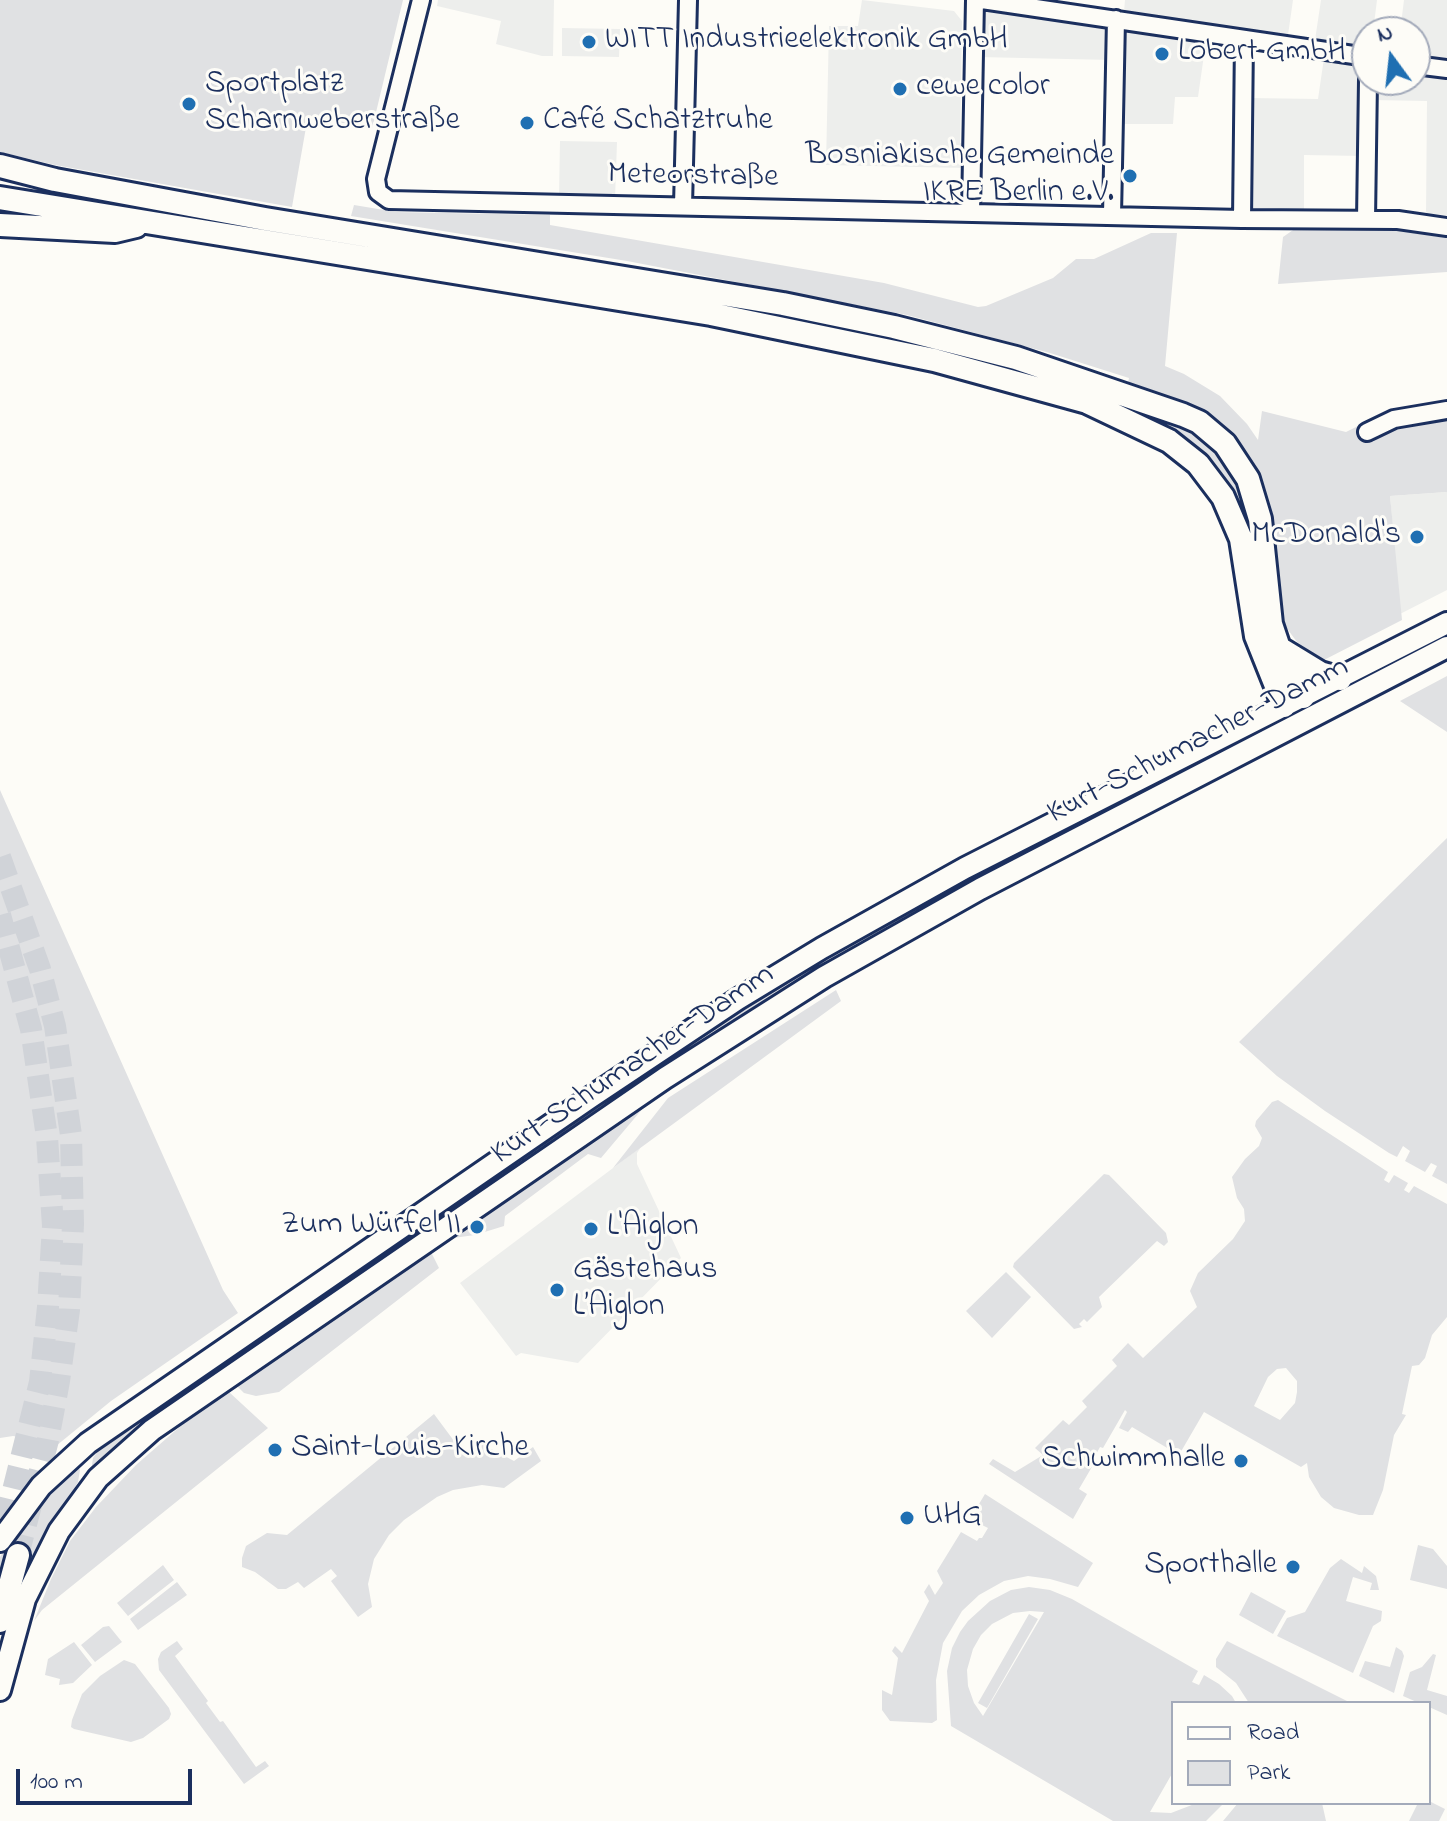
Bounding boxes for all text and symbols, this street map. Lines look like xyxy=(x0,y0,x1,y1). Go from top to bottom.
north arrow xyxy=(1351,16,1431,96)
text: N xyxy=(1374,17,1397,52)
place label: WITT Industrieelektronik GmbH xyxy=(605,23,1008,61)
marker: WITT Industrieelektronik GmbH xyxy=(580,33,598,51)
place label: Lobert GmbH xyxy=(1178,35,1346,73)
marker: Lobert GmbH xyxy=(1153,45,1171,63)
place label: Sportplatz Scharnweberstraße xyxy=(205,67,460,142)
place label: cewe color xyxy=(916,70,1050,108)
marker: cewe color xyxy=(891,80,909,98)
marker: Sportplatz Scharnweberstraße xyxy=(180,95,198,113)
place label: Café Schatztruhe xyxy=(543,104,773,142)
marker: Café Schatztruhe xyxy=(518,114,536,132)
place label: Bosniakische Gemeinde IKRE Berlin e.V. xyxy=(805,139,1114,214)
street label: Meteorstraße xyxy=(607,157,779,199)
marker: Bosniakische Gemeinde IKRE Berlin e.V. xyxy=(1121,167,1139,185)
place label: McDonald's xyxy=(1251,518,1401,556)
marker: McDonald's xyxy=(1408,528,1426,546)
street label: Kurt-Schumacher-Damm xyxy=(1042,649,1356,835)
street label: Kurt-Schumacher-Damm xyxy=(485,957,783,1175)
place label: Zum Würfel II xyxy=(281,1208,461,1246)
place label: L'Aiglon xyxy=(607,1210,699,1248)
marker: Zum Würfel II xyxy=(468,1218,486,1236)
marker: L'Aiglon xyxy=(582,1220,600,1238)
place label: Gästehaus L’Aiglon xyxy=(573,1253,718,1328)
marker: Gästehaus L’Aiglon xyxy=(548,1281,566,1299)
place label: Saint-Louis-Kirche xyxy=(291,1431,529,1469)
marker: Saint-Louis-Kirche xyxy=(266,1441,284,1459)
place label: Schwimmhalle xyxy=(1041,1442,1225,1480)
marker: Schwimmhalle xyxy=(1232,1452,1250,1470)
place label: UHG xyxy=(923,1499,982,1537)
marker: UHG xyxy=(898,1509,916,1527)
place label: Sporthalle xyxy=(1144,1548,1277,1586)
marker: Sporthalle xyxy=(1284,1558,1302,1576)
legend xyxy=(1171,1701,1431,1805)
text: Road xyxy=(1247,1716,1299,1751)
scale bar xyxy=(20,1753,196,1803)
text: Park xyxy=(1247,1756,1290,1791)
text: 100 m xyxy=(30,1765,83,1800)

